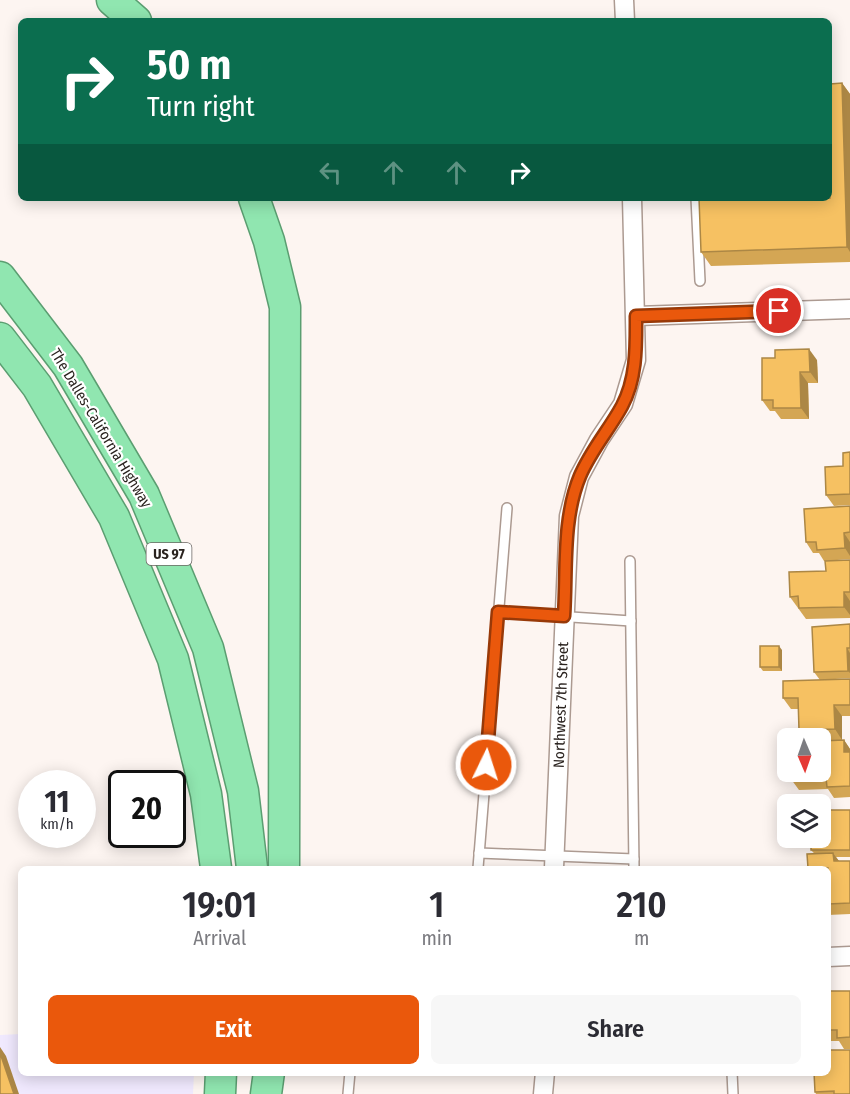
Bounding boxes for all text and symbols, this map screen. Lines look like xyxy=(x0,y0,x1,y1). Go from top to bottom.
text: 50 m xyxy=(147,40,231,90)
icon: right xyxy=(48,42,126,120)
text: Turn right xyxy=(147,91,255,123)
icon: left xyxy=(314,156,347,189)
icon: ahead xyxy=(377,156,410,189)
icon: ahead xyxy=(440,156,473,189)
icon: right xyxy=(503,156,536,189)
pin xyxy=(753,285,804,336)
icon: arrive xyxy=(762,294,795,327)
street label: The Dalles-California Highway xyxy=(46,345,156,511)
road number: US 97 xyxy=(146,543,192,565)
street label: Northwest 7th Street xyxy=(550,641,572,768)
north arrow xyxy=(777,728,831,782)
map controls xyxy=(777,728,831,848)
position arrow xyxy=(454,733,518,797)
speed limit sign: 20 xyxy=(108,770,186,848)
text: 11 xyxy=(45,784,69,820)
button: layers xyxy=(777,794,831,848)
text: km/h xyxy=(40,815,74,833)
text: 19:01 xyxy=(182,883,257,927)
text: 1 xyxy=(429,883,444,927)
text: 210 xyxy=(617,883,667,927)
text: Arrival xyxy=(193,926,246,950)
text: min xyxy=(421,926,452,950)
text: m xyxy=(634,926,649,950)
button: Exit xyxy=(48,995,419,1064)
button: Share xyxy=(431,995,801,1064)

